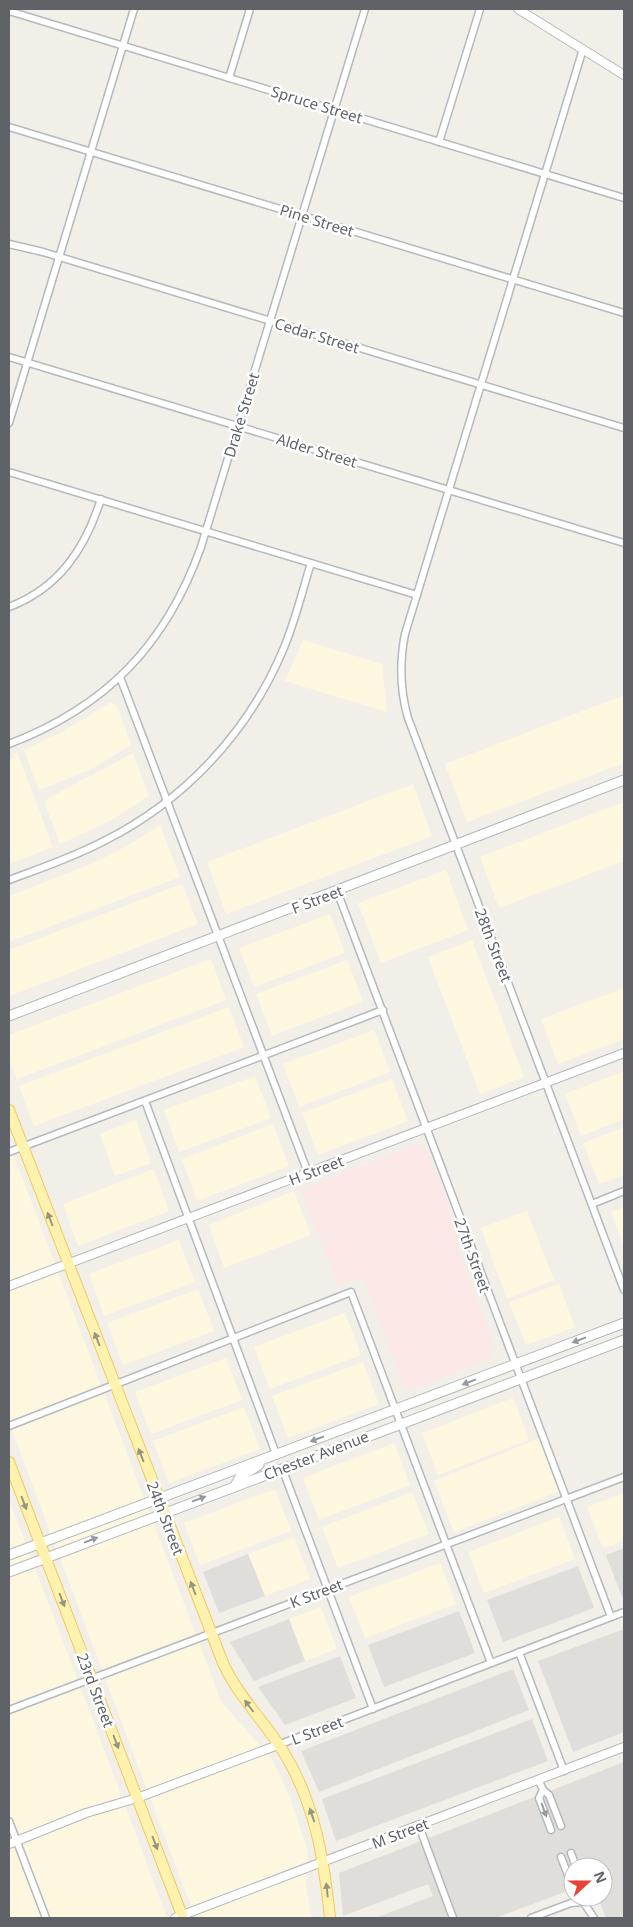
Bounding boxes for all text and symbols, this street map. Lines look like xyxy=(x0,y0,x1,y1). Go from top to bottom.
street label: Spruce Street xyxy=(269,81,366,128)
street label: Pine Street xyxy=(278,199,357,241)
street label: Cedar Street xyxy=(272,313,362,358)
street label: Drake Street xyxy=(219,370,264,460)
street label: Alder Street xyxy=(274,428,360,472)
street label: F Street xyxy=(288,880,346,918)
street label: 28th Street xyxy=(471,905,517,985)
street label: H Street xyxy=(286,1150,347,1190)
one-way arrow xyxy=(46,1211,53,1226)
street label: 27th Street xyxy=(450,1215,496,1295)
one-way arrow xyxy=(93,1331,101,1346)
one-way arrow xyxy=(571,1337,586,1344)
one-way arrow xyxy=(462,1378,476,1386)
street label: Chester Avenue xyxy=(261,1426,371,1484)
one-way arrow xyxy=(309,1435,324,1443)
one-way arrow xyxy=(137,1448,145,1462)
street label: 24th Street xyxy=(143,1478,189,1558)
one-way arrow xyxy=(21,1495,28,1510)
one-way arrow xyxy=(192,1495,206,1503)
one-way arrow xyxy=(84,1536,99,1544)
street label: K Street xyxy=(287,1574,346,1612)
one-way arrow xyxy=(189,1580,197,1595)
one-way arrow xyxy=(58,1593,66,1607)
street label: 23rd Street xyxy=(73,1650,120,1731)
one-way arrow xyxy=(244,1699,254,1713)
street label: L Street xyxy=(288,1711,346,1749)
one-way arrow xyxy=(112,1735,120,1750)
one-way arrow xyxy=(540,1803,548,1818)
one-way arrow xyxy=(307,1807,315,1822)
street label: M Street xyxy=(369,1813,432,1853)
one-way arrow xyxy=(151,1836,159,1851)
north arrow xyxy=(563,1857,613,1907)
text: N xyxy=(590,1868,612,1886)
one-way arrow xyxy=(323,1882,331,1898)

